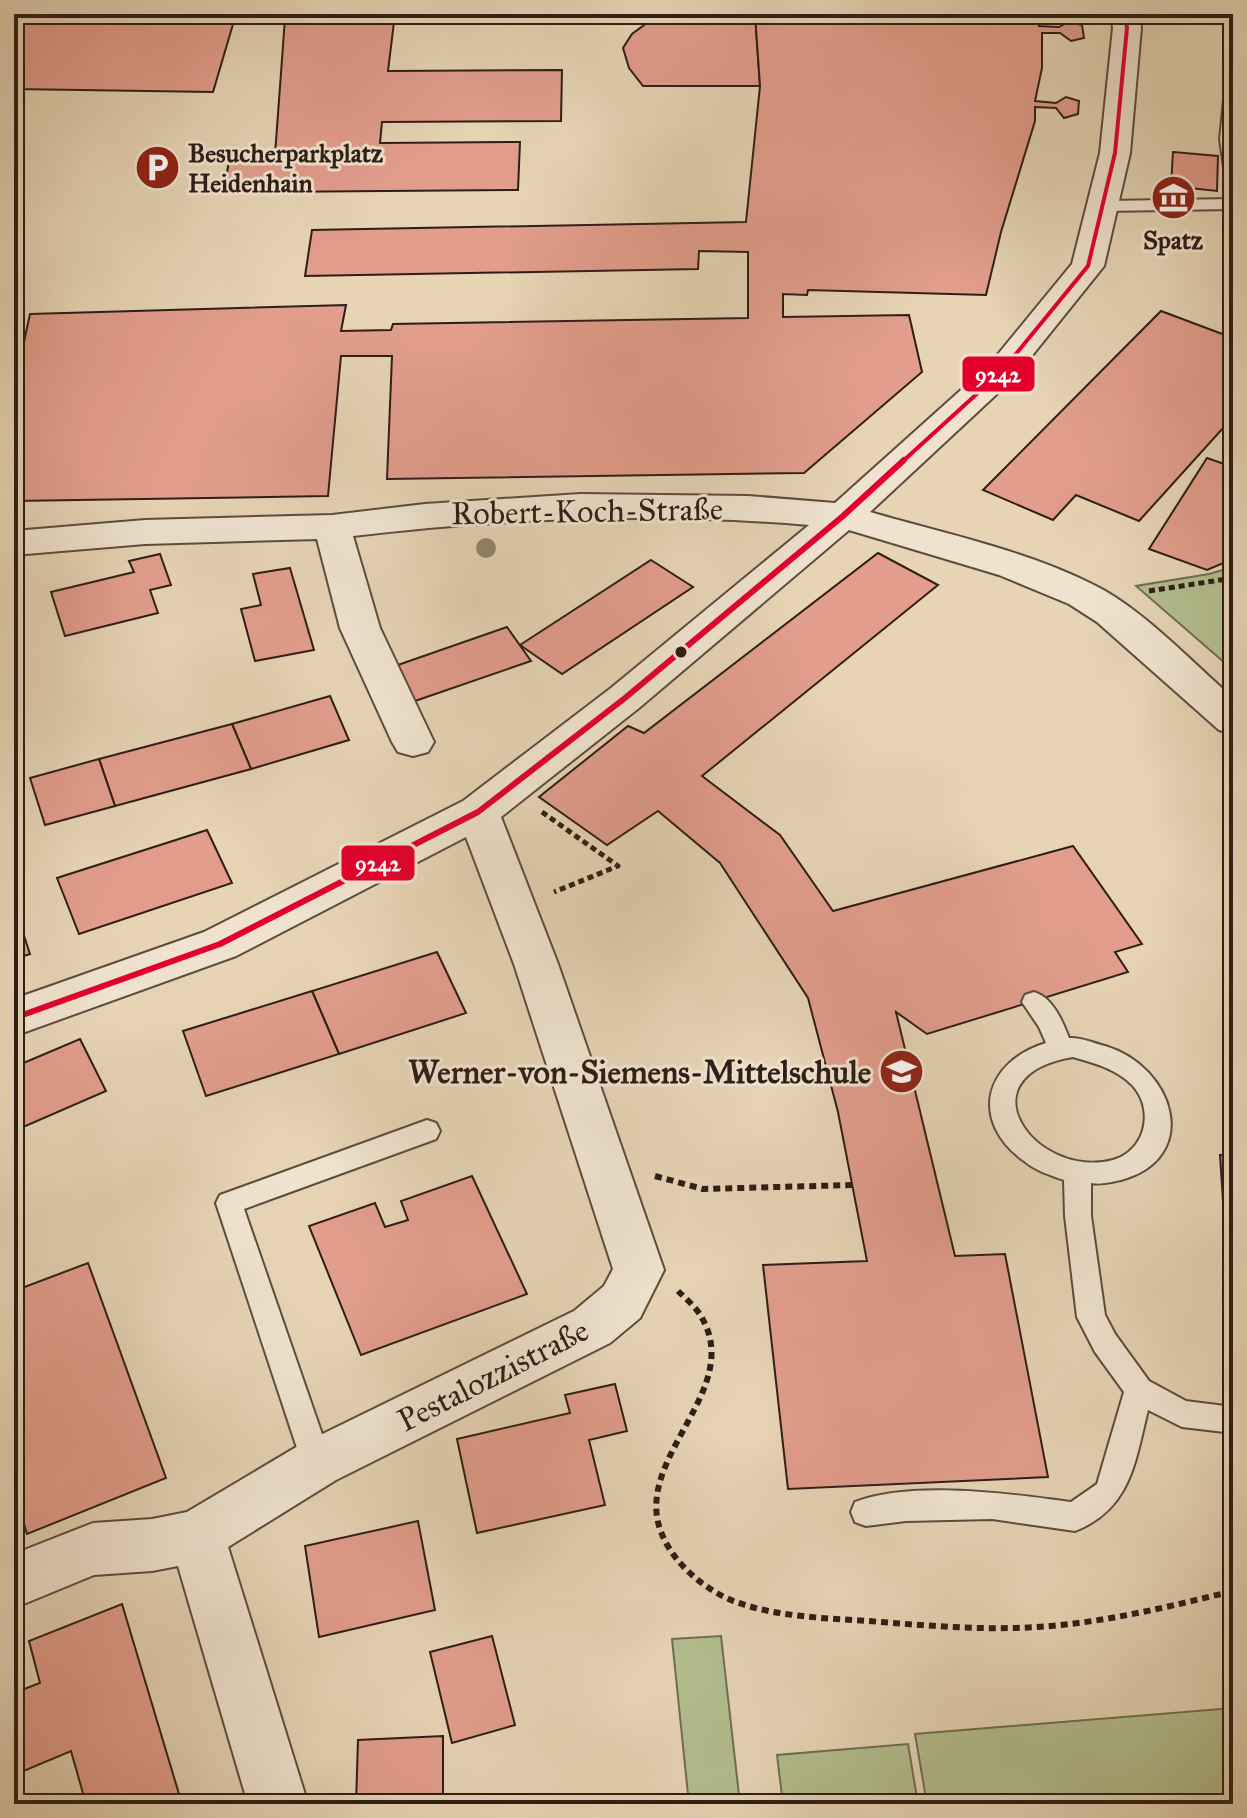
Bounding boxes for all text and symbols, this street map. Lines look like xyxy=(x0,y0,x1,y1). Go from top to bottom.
place label: Besucherparkplatz Heidenhain xyxy=(188,137,383,199)
parking icon: Besucherparkplatz Heidenhain xyxy=(133,144,181,192)
museum icon: Spatz xyxy=(1149,173,1197,221)
place label: Spatz xyxy=(1143,224,1203,256)
line badge: 9242 xyxy=(961,355,1036,393)
text: 9242 xyxy=(975,361,1022,388)
street label: Robert-Koch-Straße xyxy=(451,490,723,533)
unlabelled marker xyxy=(673,644,689,660)
line badge: 9242 xyxy=(340,844,416,882)
text: 9242 xyxy=(355,850,402,877)
school or university icon: Werner-von-Siemens-Mittelschule xyxy=(878,1048,926,1096)
place label: Werner-von-Siemens-Mittelschule xyxy=(408,1053,871,1092)
street label: Pestalozzistraße xyxy=(391,1311,595,1440)

